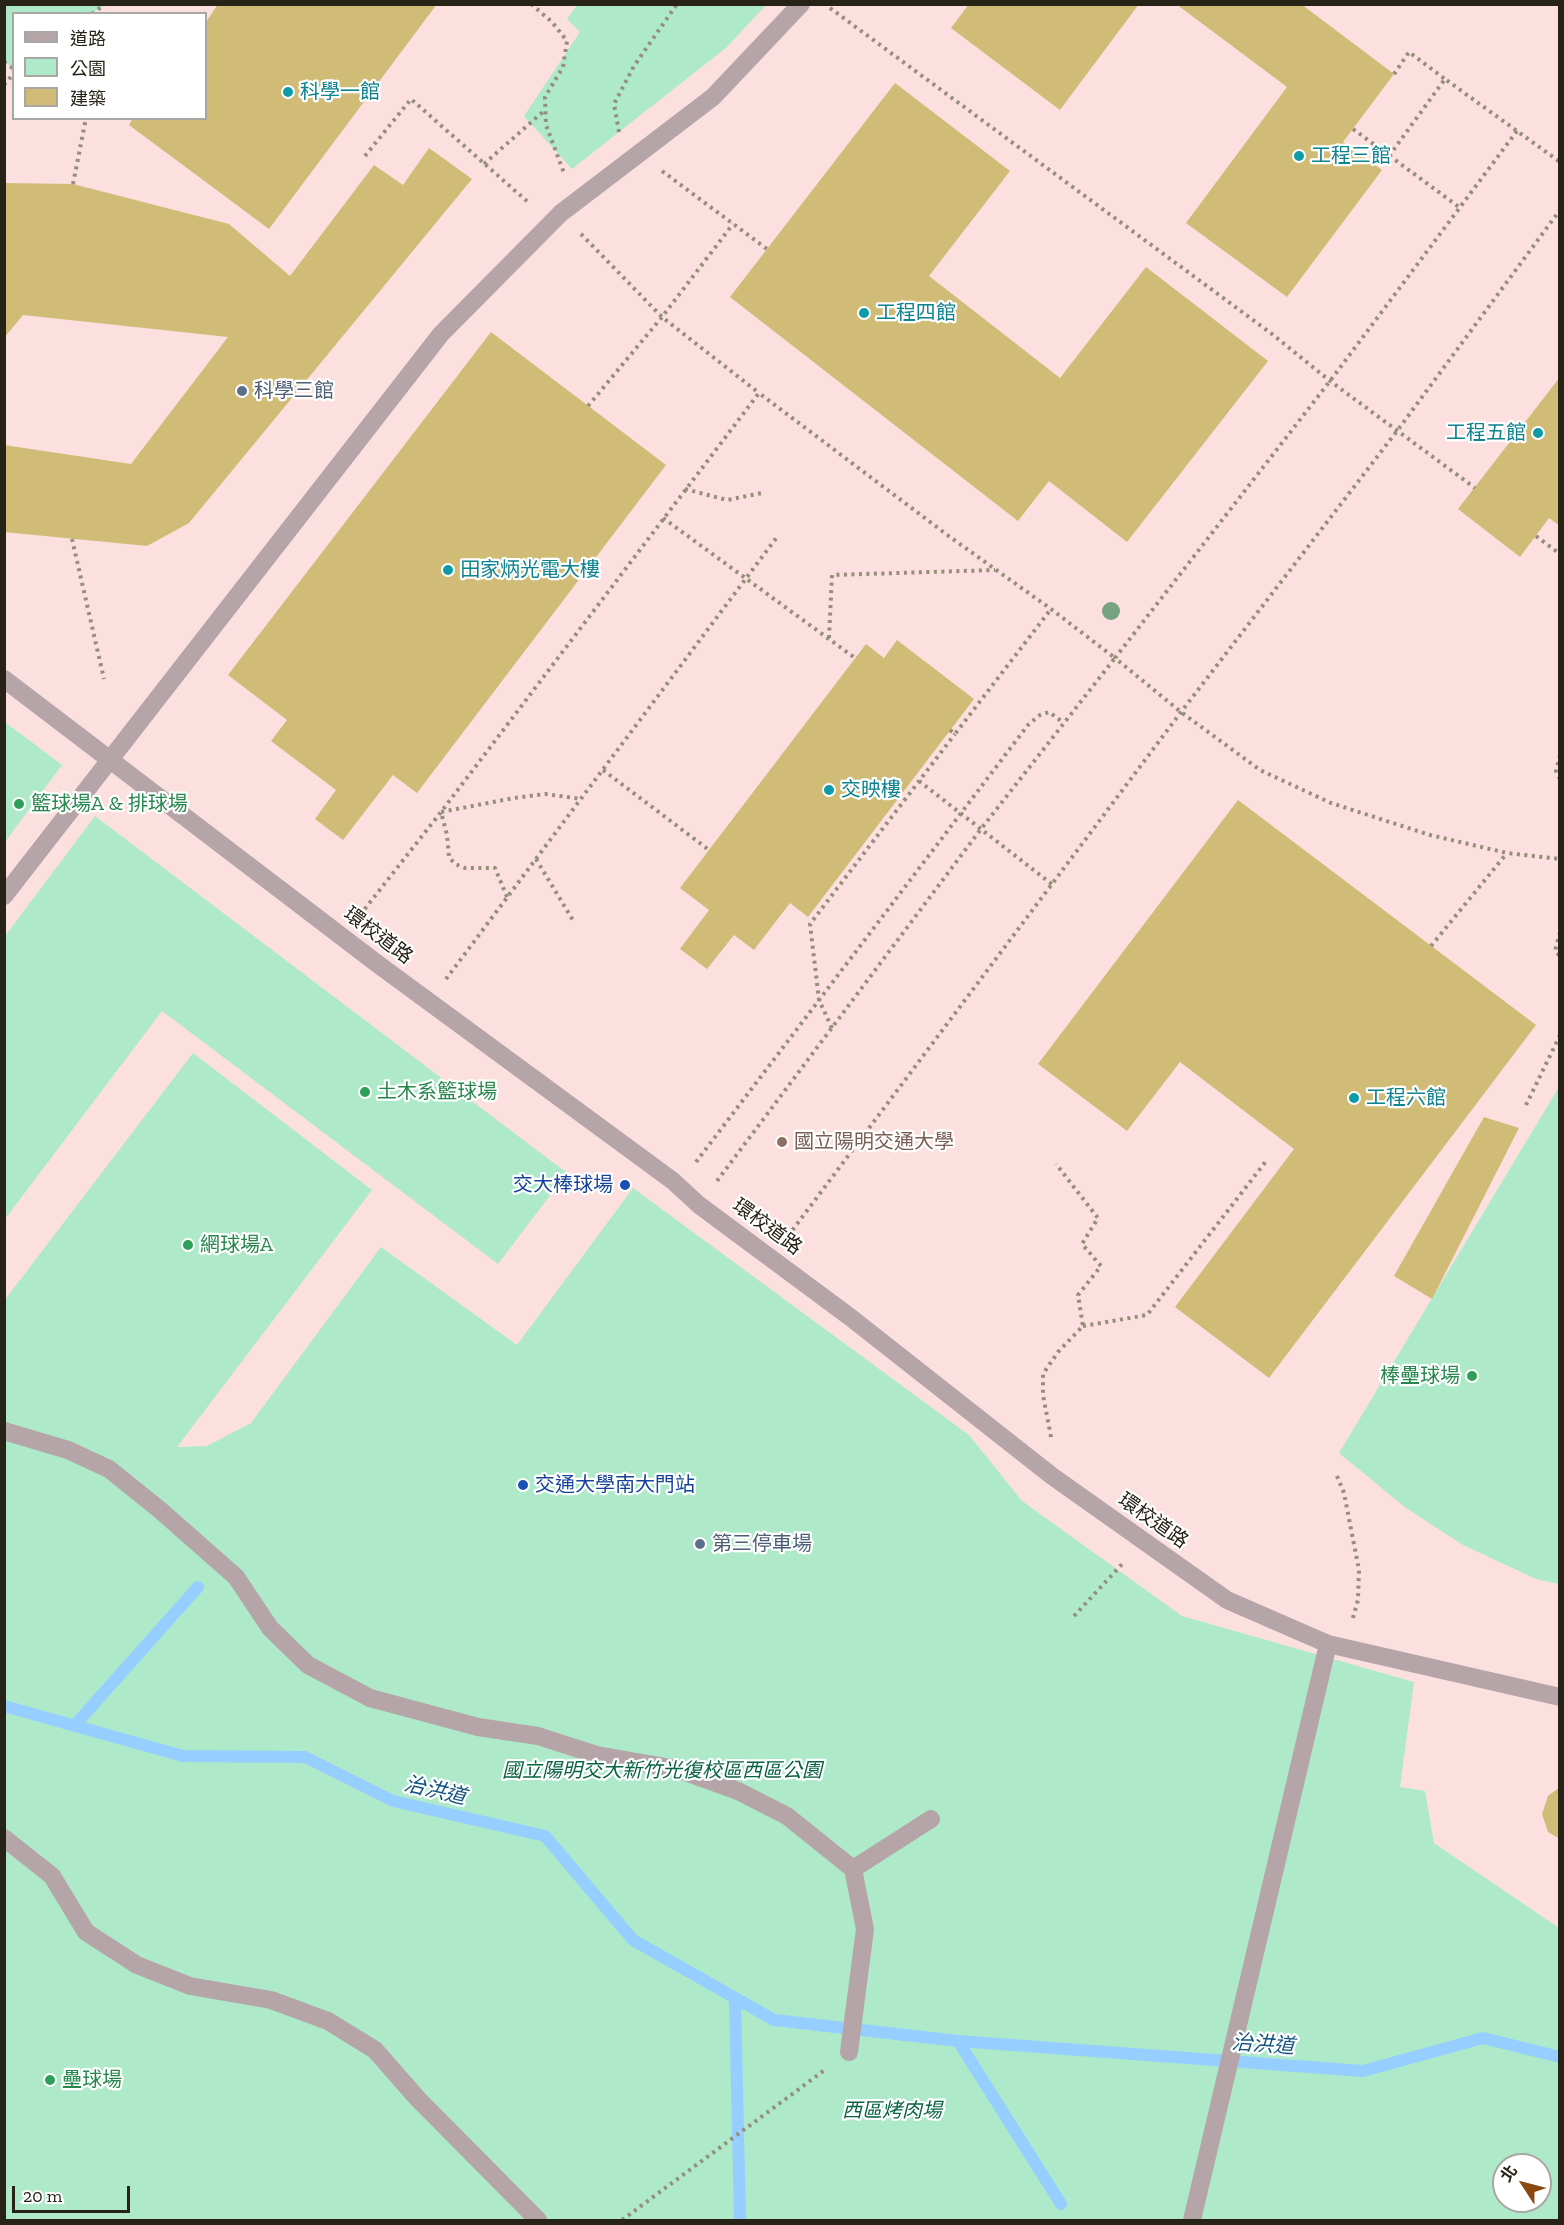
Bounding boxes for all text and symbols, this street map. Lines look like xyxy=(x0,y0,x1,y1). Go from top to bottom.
legend xyxy=(12,12,207,120)
text: 道路 xyxy=(70,28,106,50)
text: 公園 xyxy=(70,58,106,80)
place label: 科學一館 xyxy=(300,80,380,104)
marker: 科學一館 xyxy=(281,85,295,99)
text: 建築 xyxy=(70,88,106,110)
place label: 工程三館 xyxy=(1311,144,1391,168)
marker: 工程三館 xyxy=(1292,149,1306,163)
place label: 工程四館 xyxy=(876,301,956,325)
marker: 工程四館 xyxy=(857,306,871,320)
place label: 科學三館 xyxy=(254,379,334,403)
marker: 科學三館 xyxy=(235,384,249,398)
place label: 工程五館 xyxy=(1446,421,1526,445)
marker: 工程五館 xyxy=(1531,426,1545,440)
place label: 田家炳光電大樓 xyxy=(460,558,600,582)
marker: 田家炳光電大樓 xyxy=(441,563,455,577)
place label: 交映樓 xyxy=(841,778,901,802)
marker: 交映樓 xyxy=(822,783,836,797)
place label: 籃球場A & 排球場 xyxy=(31,792,188,816)
marker: 籃球場A & 排球場 xyxy=(12,797,26,811)
street label: 環校道路 xyxy=(339,902,417,970)
place label: 土木系籃球場 xyxy=(377,1080,497,1104)
marker: 土木系籃球場 xyxy=(358,1085,372,1099)
place label: 工程六館 xyxy=(1366,1086,1446,1110)
marker: 工程六館 xyxy=(1347,1091,1361,1105)
place label: 國立陽明交通大學 xyxy=(794,1130,954,1154)
marker: 國立陽明交通大學 xyxy=(775,1135,789,1149)
place label: 交大棒球場 xyxy=(513,1173,613,1197)
marker: 交大棒球場 xyxy=(618,1178,632,1192)
street label: 環校道路 xyxy=(728,1194,806,1260)
place label: 網球場A xyxy=(200,1233,273,1257)
marker: 網球場A xyxy=(181,1238,195,1252)
place label: 棒壘球場 xyxy=(1380,1364,1460,1388)
marker: 棒壘球場 xyxy=(1465,1369,1479,1383)
place label: 交通大學南大門站 xyxy=(535,1473,695,1497)
marker: 交通大學南大門站 xyxy=(516,1478,530,1492)
street label: 環校道路 xyxy=(1113,1488,1193,1554)
place label: 第三停車場 xyxy=(712,1532,812,1556)
marker: 第三停車場 xyxy=(693,1537,707,1551)
park label: 國立陽明交大新竹光復校區西區公園 xyxy=(502,1759,822,1783)
water label: 治洪道 xyxy=(401,1772,469,1810)
water label: 治洪道 xyxy=(1231,2030,1295,2060)
place label: 壘球場 xyxy=(62,2068,122,2092)
marker: 壘球場 xyxy=(43,2073,57,2087)
park label: 西區烤肉場 xyxy=(842,2099,942,2123)
north arrow xyxy=(1492,2153,1552,2213)
text: 北 xyxy=(1496,2161,1521,2185)
scale bar xyxy=(15,2174,134,2212)
text: 20 m xyxy=(23,2185,62,2207)

